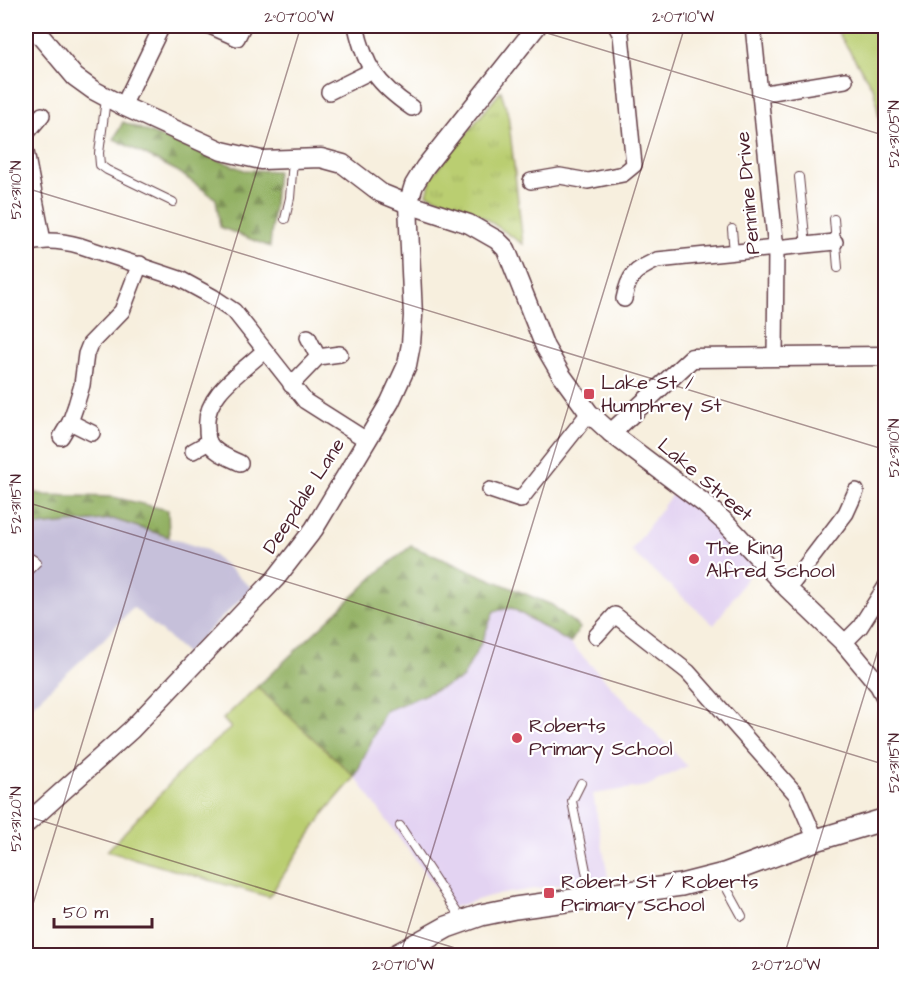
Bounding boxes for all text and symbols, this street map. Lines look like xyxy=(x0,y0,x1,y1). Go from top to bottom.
text: 2°07'00"W xyxy=(264,7,334,28)
text: 2°07'10"W xyxy=(652,7,714,28)
text: 52°31'05"N xyxy=(884,100,905,168)
street label: Pennine Drive xyxy=(729,130,767,256)
text: 52°31'10"N xyxy=(6,161,27,219)
place label: Lake St / Humphrey St xyxy=(601,369,722,421)
marker: Lake St / Humphrey St xyxy=(582,387,596,401)
text: 52°31'10"N xyxy=(884,419,905,477)
street label: Deepdale Lane xyxy=(256,432,352,559)
street label: Lake Street xyxy=(651,432,759,528)
text: 52°31'15"N xyxy=(6,474,27,534)
place label: The King Alfred School xyxy=(706,534,835,585)
marker: The King Alfred School xyxy=(687,552,701,566)
place label: Roberts Primary School xyxy=(529,712,673,764)
marker: Roberts Primary School xyxy=(510,731,524,745)
text: 52°31'15"N xyxy=(884,733,905,793)
text: 52°31'20"N xyxy=(6,786,27,852)
place label: Robert St / Roberts Primary School xyxy=(561,868,758,920)
marker: Robert St / Roberts Primary School xyxy=(542,886,556,900)
scale bar xyxy=(54,891,152,929)
text: 50 m xyxy=(63,900,108,925)
text: 2°07'10"W xyxy=(372,955,434,976)
text: 2°07'20"W xyxy=(752,955,820,976)

